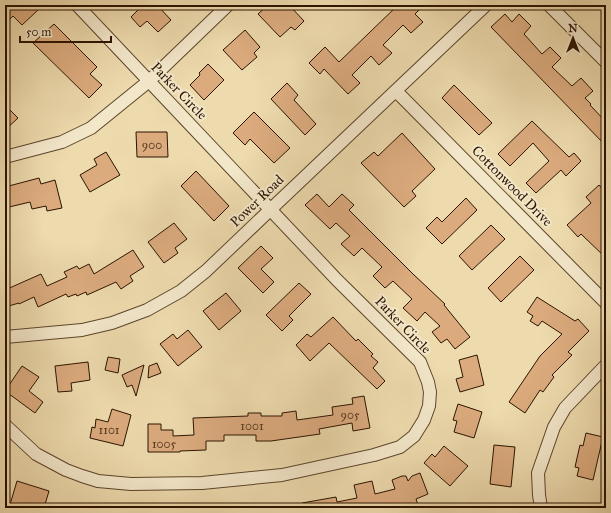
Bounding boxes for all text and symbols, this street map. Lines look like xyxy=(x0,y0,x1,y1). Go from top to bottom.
scale bar xyxy=(20,18,111,44)
north arrow xyxy=(553,18,593,58)
text: N xyxy=(568,22,578,35)
text: 50 m xyxy=(26,25,51,39)
street label: Parker Circle xyxy=(147,59,211,123)
house number: 900 xyxy=(142,138,162,152)
street label: Cottonwood Drive xyxy=(468,142,556,230)
street label: Power Road xyxy=(227,171,287,231)
street label: Parker Circle xyxy=(371,293,435,357)
house number: 905 xyxy=(340,408,360,422)
house number: 1001 xyxy=(240,419,264,433)
house number: 1101 xyxy=(98,423,120,437)
house number: 1005 xyxy=(152,437,177,451)

